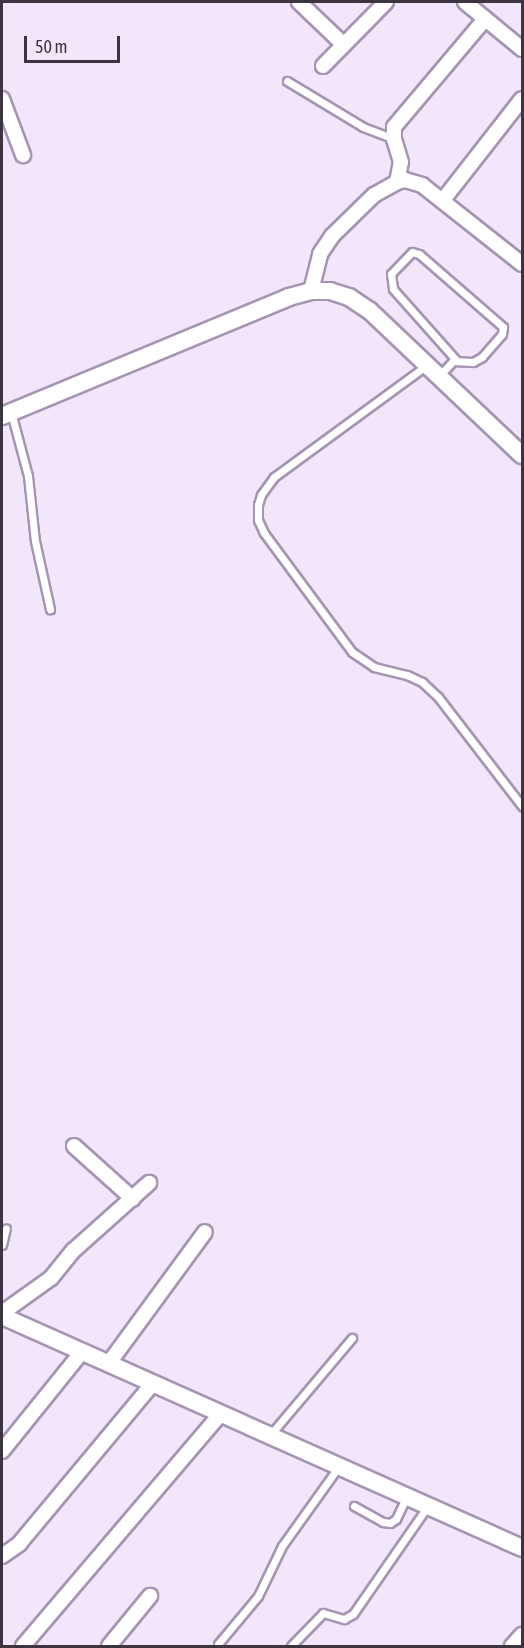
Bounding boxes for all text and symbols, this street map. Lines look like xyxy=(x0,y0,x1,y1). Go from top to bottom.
scale bar xyxy=(27,24,123,62)
text: 50 m xyxy=(35,36,67,57)

